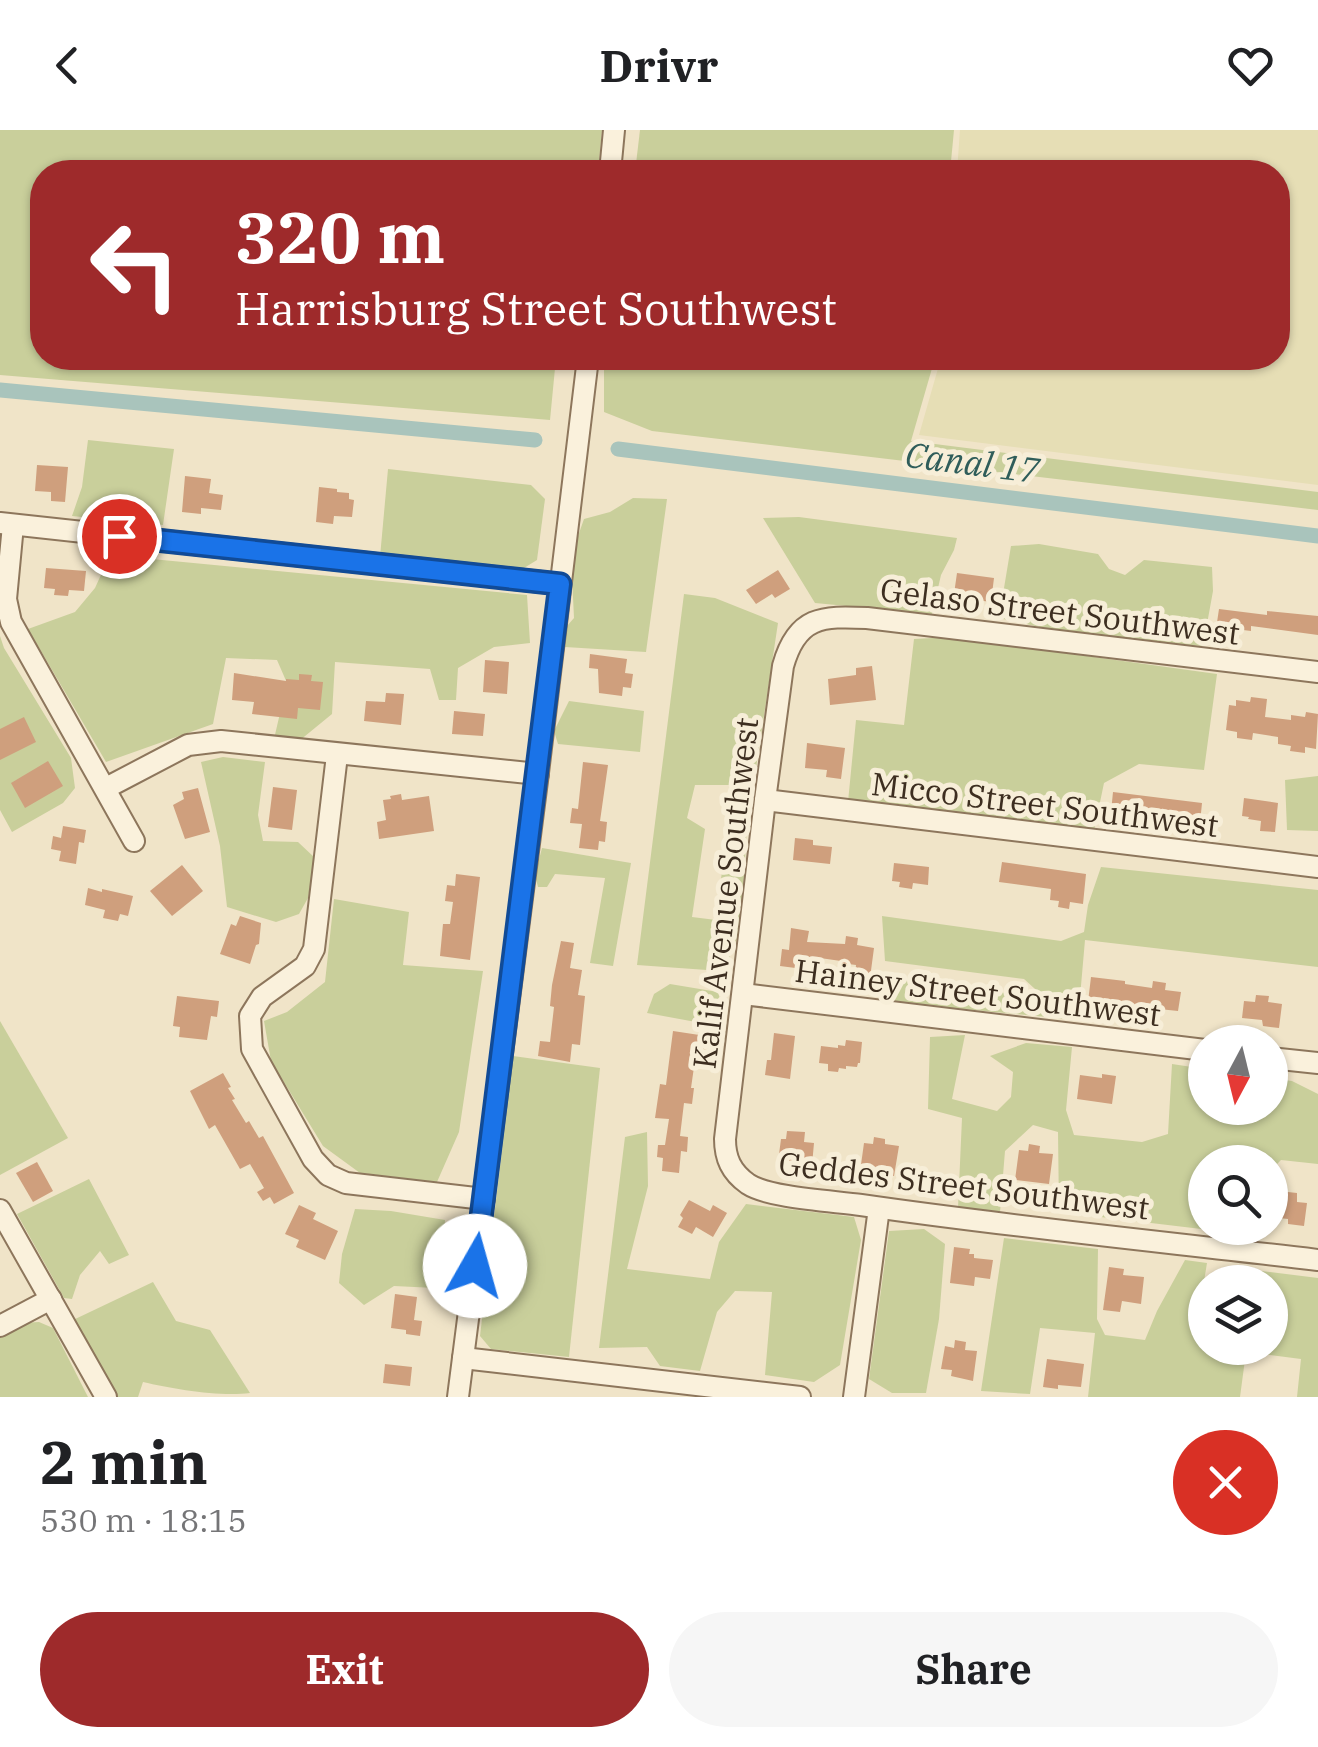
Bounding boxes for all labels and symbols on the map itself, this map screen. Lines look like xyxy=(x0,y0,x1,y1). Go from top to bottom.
water label: Canal 17 xyxy=(903,431,1043,493)
pin xyxy=(77,494,162,579)
street label: Gelaso Street Southwest xyxy=(878,568,1242,654)
street label: Kalif Avenue Southwest xyxy=(683,715,767,1071)
street label: Micco Street Southwest xyxy=(869,762,1221,846)
street label: Hainey Street Southwest xyxy=(793,949,1163,1035)
north arrow xyxy=(1188,1025,1288,1125)
street label: Geddes Street Southwest xyxy=(776,1141,1152,1229)
position arrow xyxy=(423,1214,527,1318)

